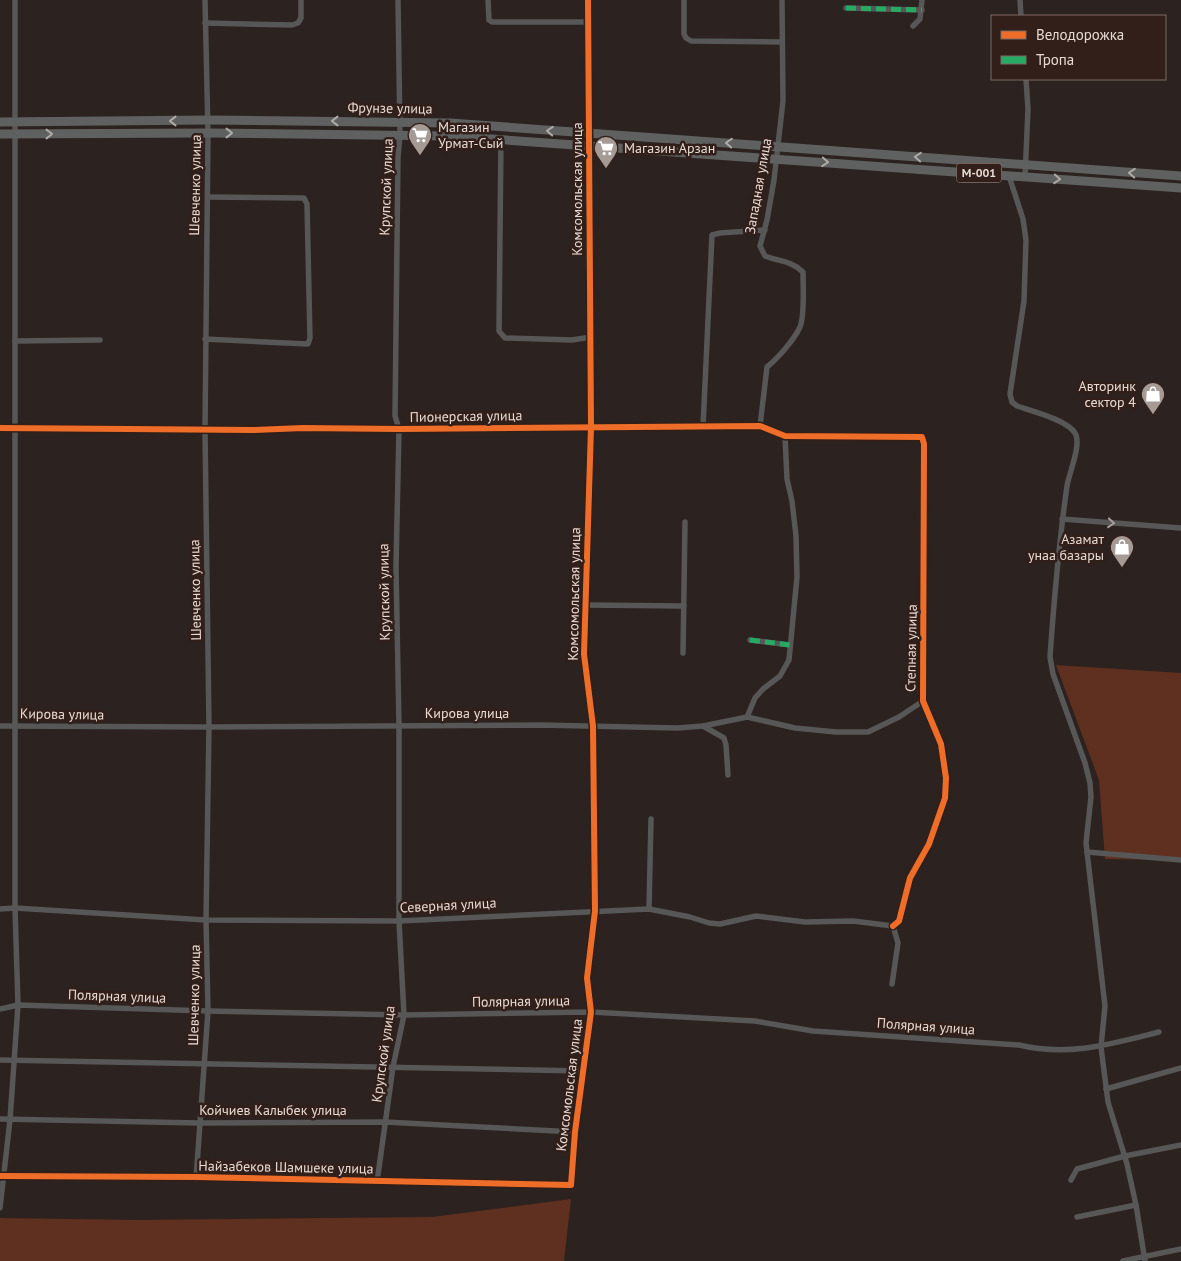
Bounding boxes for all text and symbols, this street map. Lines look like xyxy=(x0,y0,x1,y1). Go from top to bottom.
legend xyxy=(991,15,1166,80)
text: Велодорожка xyxy=(1036,25,1124,44)
text: Тропа xyxy=(1036,50,1074,69)
street label: Фрунзе улица xyxy=(347,98,433,118)
one-way arrow xyxy=(168,116,176,126)
one-way arrow xyxy=(331,116,338,126)
place label: Магазин Урмат-Сый xyxy=(438,118,503,152)
supermarket icon: Магазин Урмат-Сый xyxy=(407,122,433,156)
street label: Комсомольская улица xyxy=(568,122,586,256)
one-way arrow xyxy=(546,125,554,136)
one-way arrow xyxy=(225,128,233,139)
one-way arrow xyxy=(45,129,53,139)
street label: Шевченко улица xyxy=(185,134,205,236)
supermarket icon: Магазин Арзан xyxy=(593,135,619,169)
street label: Западная улица xyxy=(741,137,775,235)
street label: Крупской улица xyxy=(375,138,397,236)
one-way arrow xyxy=(725,138,733,149)
place label: Магазин Арзан xyxy=(624,139,715,157)
one-way arrow xyxy=(914,152,922,163)
one-way arrow xyxy=(821,157,829,168)
road number: M-001 xyxy=(956,164,1002,182)
one-way arrow xyxy=(1128,167,1136,178)
one-way arrow xyxy=(1053,173,1061,184)
place label: Авторинк сектор 4 xyxy=(1079,377,1136,411)
shop icon: Авторинк сектор 4 xyxy=(1140,381,1166,415)
street label: Пионерская улица xyxy=(410,406,522,426)
one-way arrow xyxy=(1107,517,1115,528)
street label: Комсомольская улица xyxy=(564,527,584,661)
place label: Азамат унаа базары xyxy=(1028,530,1104,564)
shop icon: Азамат унаа базары xyxy=(1109,534,1135,568)
street label: Шевченко улица xyxy=(185,539,205,641)
street label: Крупской улица xyxy=(374,543,394,641)
street label: Степная улица xyxy=(901,604,921,692)
street label: Кирова улица xyxy=(20,704,104,724)
street label: Кирова улица xyxy=(425,704,509,722)
street label: Северная улица xyxy=(399,893,497,917)
street label: Шевченко улица xyxy=(184,944,204,1046)
street label: Полярная улица xyxy=(67,985,167,1007)
street label: Полярная улица xyxy=(472,991,570,1011)
street label: Крупской улица xyxy=(367,1005,399,1103)
street label: Полярная улица xyxy=(876,1014,976,1038)
street label: Комсомольская улица xyxy=(552,1018,586,1152)
street label: Койчиев Калыбек улица xyxy=(199,1101,347,1119)
street label: Найзабеков Шамшеке улица xyxy=(198,1156,374,1178)

